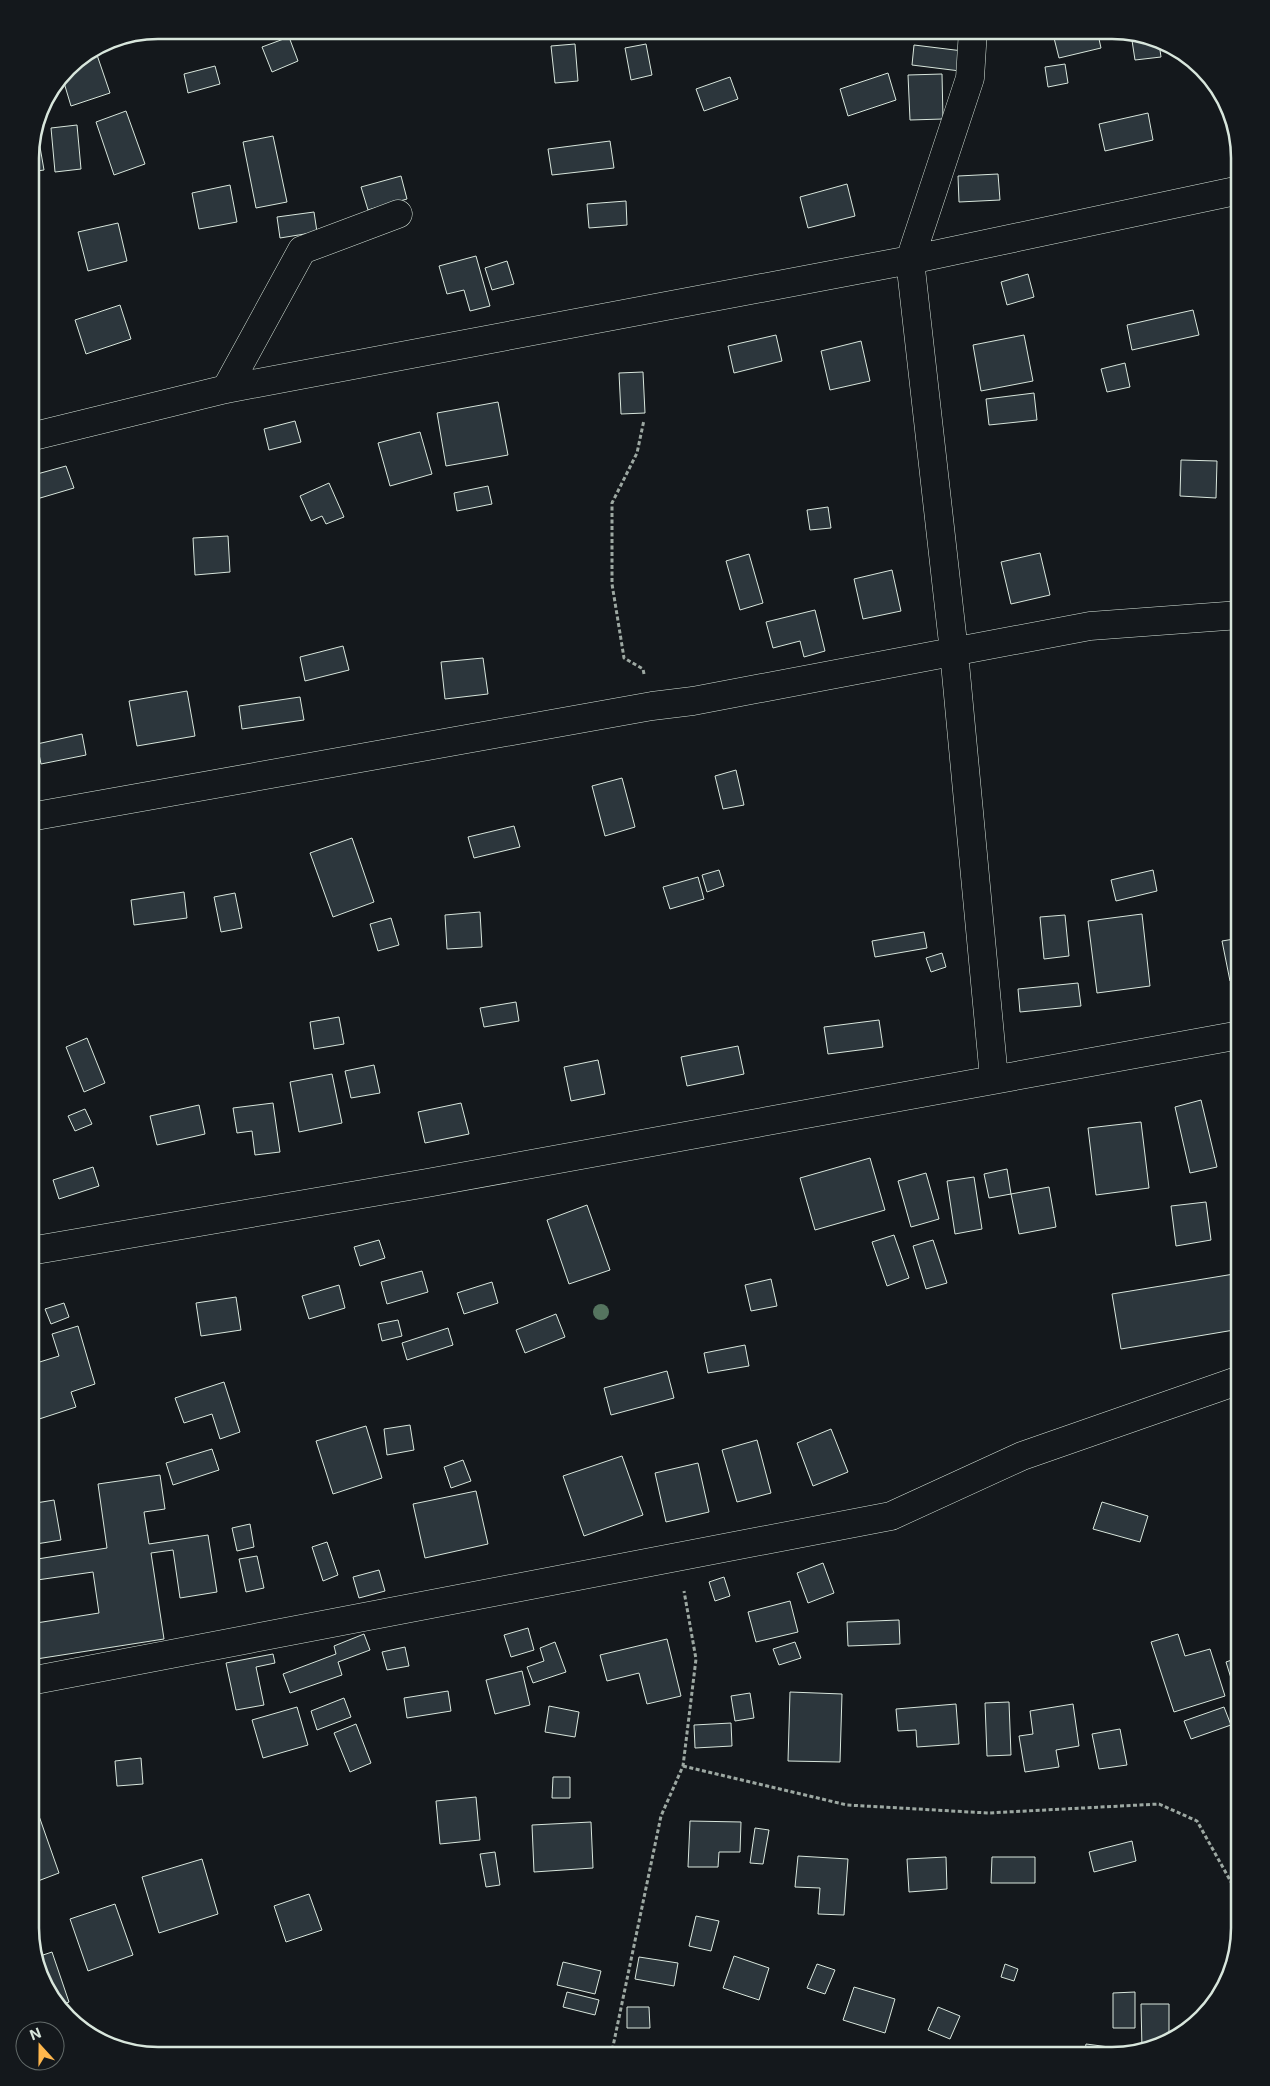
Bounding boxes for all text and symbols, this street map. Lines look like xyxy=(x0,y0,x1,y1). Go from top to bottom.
north arrow xyxy=(15,2021,65,2071)
text: N xyxy=(27,2024,43,2043)

